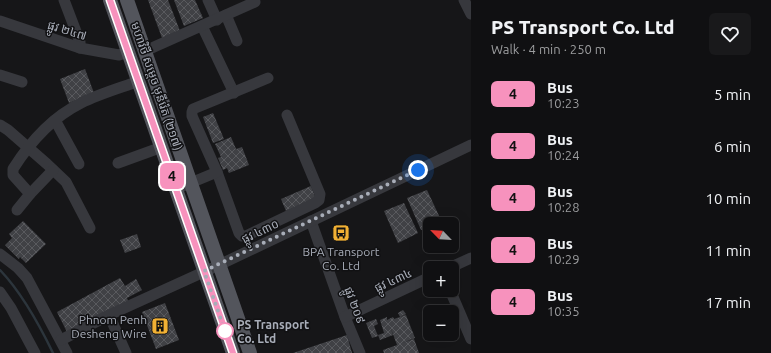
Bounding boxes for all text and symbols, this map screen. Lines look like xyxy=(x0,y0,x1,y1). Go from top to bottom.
button: heart xyxy=(709,13,751,55)
text: PS Transport Co. Ltd xyxy=(491,16,674,38)
street label: ផ្លូវ ២៤៧ xyxy=(45,18,88,46)
street label: មហាវិថី សម្តេច មុនីរ៉េត (២១៧) xyxy=(128,20,186,152)
text: Walk · 4 min · 250 m xyxy=(491,42,606,56)
text: Bus xyxy=(547,79,573,96)
text: 4 xyxy=(509,86,517,102)
text: 5 min xyxy=(714,86,751,103)
text: 10:23 xyxy=(547,96,580,110)
text: Bus xyxy=(547,131,573,148)
text: 4 xyxy=(509,138,517,154)
text: 6 min xyxy=(714,138,751,155)
text: 10:24 xyxy=(547,148,580,162)
your location xyxy=(408,160,428,180)
line badge: 4 xyxy=(159,163,185,189)
text: 4 xyxy=(168,168,176,184)
text: Bus xyxy=(547,183,573,200)
text: 4 xyxy=(509,190,517,206)
text: 10 min xyxy=(705,190,751,207)
text: 10:28 xyxy=(547,200,580,214)
street label: ផ្លូវ ៤៣០ xyxy=(239,216,283,250)
north arrow xyxy=(423,217,459,253)
map controls xyxy=(423,217,459,341)
bus stop icon: BPA Transport Co. Ltd xyxy=(331,223,351,243)
text: Bus xyxy=(547,235,573,252)
text: 4 xyxy=(509,242,517,258)
text: 11 min xyxy=(705,242,751,259)
place label: BPA Transport Co. Ltd xyxy=(302,245,380,272)
text: 10:29 xyxy=(547,252,580,266)
button: + xyxy=(423,261,459,297)
street label: ផ្លូវ ៤៣៤ xyxy=(372,266,416,298)
street label: ផ្លូវ ២០៩ xyxy=(338,285,368,327)
text: Bus xyxy=(547,287,573,304)
text: 4 xyxy=(509,294,517,310)
text: 17 min xyxy=(705,294,751,311)
text: 10:35 xyxy=(547,304,580,318)
button: − xyxy=(423,305,459,341)
place label: Phnom Penh Desheng Wire xyxy=(71,313,147,340)
building icon: Phnom Penh Desheng Wire xyxy=(150,316,170,336)
place label: PS Transport Co. Ltd xyxy=(237,318,309,345)
marker: PS Transport Co. Ltd xyxy=(216,322,234,340)

